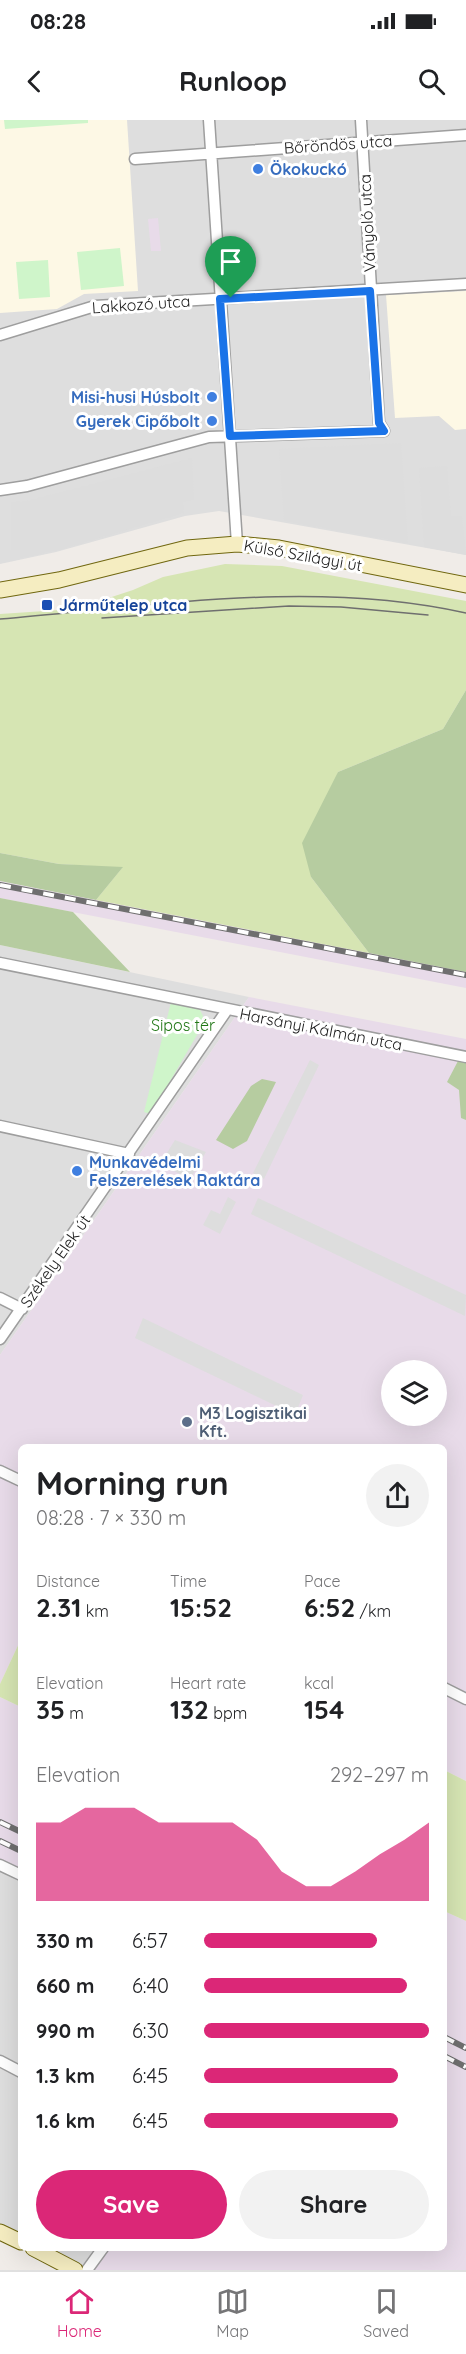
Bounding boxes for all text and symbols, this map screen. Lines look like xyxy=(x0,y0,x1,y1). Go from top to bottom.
text: 08:28 xyxy=(30,7,86,35)
text: Runloop xyxy=(179,64,287,98)
icon: back xyxy=(18,65,51,98)
icon: search xyxy=(415,65,448,98)
street label: Bőröndös utca xyxy=(283,130,393,158)
place label: Ökokuckó xyxy=(270,159,347,179)
marker: Ökokuckó xyxy=(251,162,265,176)
street label: Ványoló utca xyxy=(354,173,380,273)
pin xyxy=(205,236,256,298)
icon: arrive xyxy=(214,245,247,278)
street label: Lakkozó utca xyxy=(91,291,191,317)
place label: Misi-husi Húsbolt xyxy=(71,387,200,407)
marker: Misi-husi Húsbolt xyxy=(205,390,219,404)
place label: Gyerek Cipőbolt xyxy=(76,411,200,431)
marker: Gyerek Cipőbolt xyxy=(205,414,219,428)
street label: Külső Szilágyi út xyxy=(242,535,364,575)
place label: Járműtelep utca xyxy=(59,595,187,615)
marker: Járműtelep utca xyxy=(40,598,54,612)
street label: Harsányi Kálmán utca xyxy=(238,1003,404,1055)
park label: Sipos tér xyxy=(151,1015,215,1035)
place label: Munkavédelmi Felszerelések Raktára xyxy=(89,1152,260,1190)
marker: Munkavédelmi Felszerelések Raktára xyxy=(70,1164,84,1178)
street label: Székely Elek út xyxy=(16,1211,94,1311)
map controls xyxy=(381,1360,447,1426)
button: layers xyxy=(381,1360,447,1426)
place label: M3 Logisztikai Kft. xyxy=(199,1403,307,1441)
marker: M3 Logisztikai Kft. xyxy=(180,1415,194,1429)
text: Morning run xyxy=(36,1462,229,1503)
button: share xyxy=(366,1464,429,1527)
text: 08:28 · 7 × 330 m xyxy=(36,1505,186,1530)
text: Distance xyxy=(36,1571,100,1591)
text: Time xyxy=(170,1571,207,1591)
text: Pace xyxy=(304,1571,340,1591)
text: 2.31 xyxy=(36,1591,81,1624)
text: 15:52 xyxy=(170,1591,232,1624)
text: 6:52 xyxy=(304,1591,355,1624)
text: km xyxy=(81,1601,109,1621)
text: /km xyxy=(355,1601,391,1621)
text: Elevation xyxy=(36,1673,103,1693)
text: Heart rate xyxy=(170,1673,246,1693)
text: kcal xyxy=(304,1673,334,1693)
text: 35 xyxy=(36,1693,65,1726)
text: 132 xyxy=(170,1693,209,1726)
text: 154 xyxy=(304,1693,344,1726)
text: m xyxy=(65,1703,84,1723)
text: bpm xyxy=(209,1703,247,1723)
text: Elevation xyxy=(36,1762,120,1787)
text: 292–297 m xyxy=(330,1762,429,1787)
text: 330 m xyxy=(36,1928,94,1953)
text: 6:57 xyxy=(132,1928,168,1953)
text: 660 m xyxy=(36,1973,94,1998)
text: 6:40 xyxy=(132,1973,169,1998)
text: 990 m xyxy=(36,2018,95,2043)
text: 6:30 xyxy=(132,2018,169,2043)
text: 1.3 km xyxy=(36,2063,95,2088)
text: 6:45 xyxy=(132,2063,168,2088)
text: 1.6 km xyxy=(36,2108,95,2133)
text: 6:45 xyxy=(132,2108,168,2133)
button: Save xyxy=(36,2170,227,2239)
button: Share xyxy=(239,2170,429,2239)
tab: Home xyxy=(57,2285,102,2341)
tab: Map xyxy=(216,2285,249,2341)
tab: Saved xyxy=(363,2285,409,2341)

